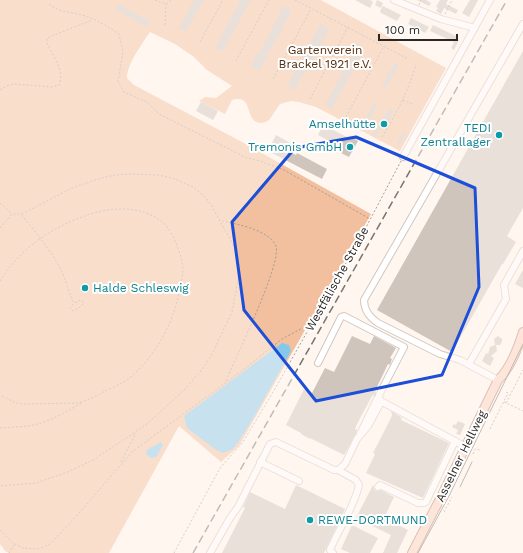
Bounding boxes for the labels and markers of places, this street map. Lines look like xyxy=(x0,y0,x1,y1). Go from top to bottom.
place label: Amselhütte xyxy=(309,117,376,131)
marker: Amselhütte xyxy=(379,119,389,129)
place label: TEDI Zentrallager xyxy=(421,121,491,149)
marker: TEDI Zentrallager xyxy=(494,130,504,140)
place label: Tremonis GmbH xyxy=(248,140,342,154)
marker: Tremonis GmbH xyxy=(345,142,355,152)
place label: Halde Schleswig xyxy=(93,281,189,295)
marker: Halde Schleswig xyxy=(80,283,90,293)
place label: REWE-DORTMUND xyxy=(318,513,427,527)
marker: REWE-DORTMUND xyxy=(305,515,315,525)

